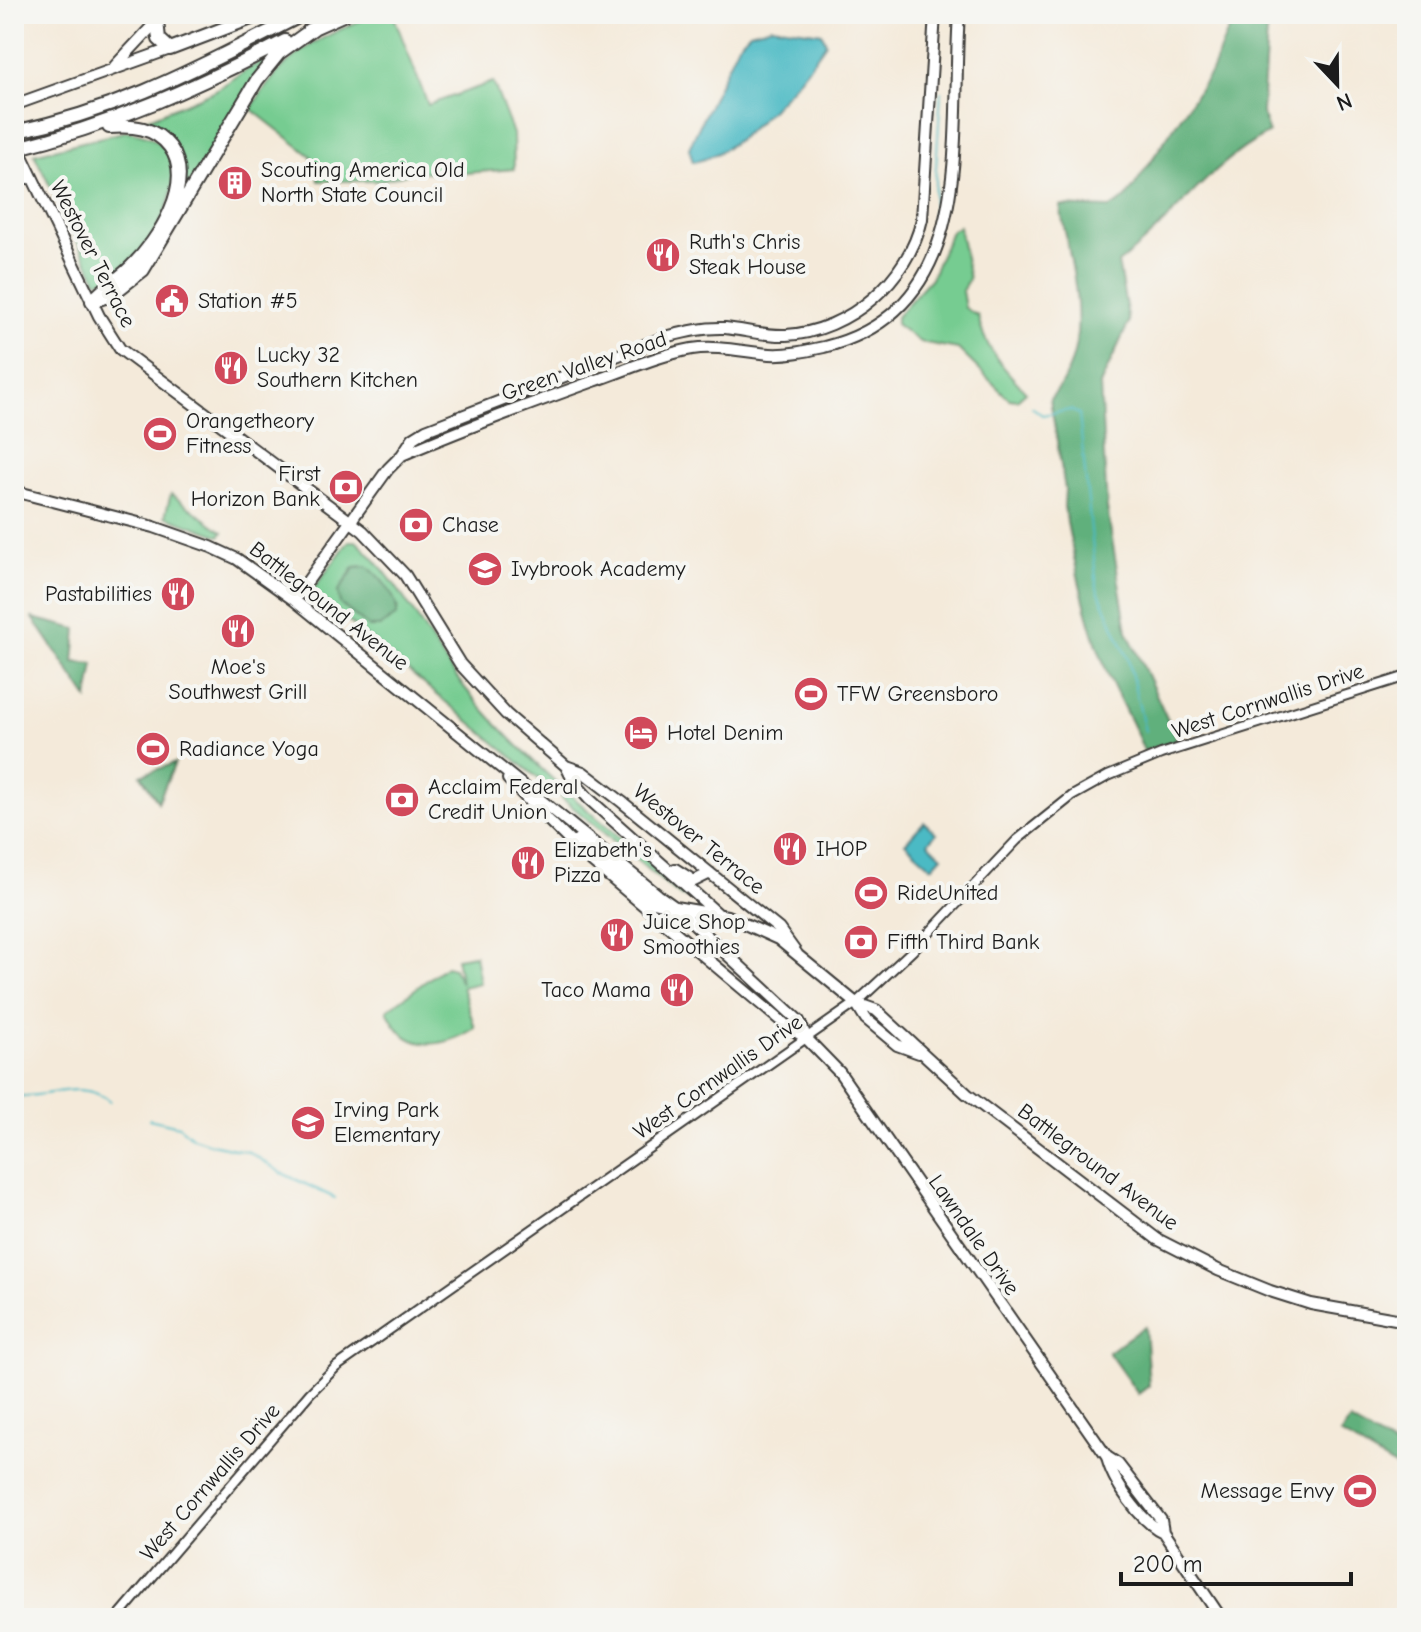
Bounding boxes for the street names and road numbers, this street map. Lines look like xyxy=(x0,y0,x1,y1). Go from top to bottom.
street label: Westover Terrace xyxy=(45,176,141,332)
street label: Green Valley Road xyxy=(498,326,670,406)
street label: Battleground Avenue xyxy=(244,536,414,676)
street label: West Cornwallis Drive xyxy=(1169,658,1367,744)
street label: Westover Terrace xyxy=(628,778,770,900)
street label: West Cornwallis Drive xyxy=(629,1009,807,1145)
street label: Battleground Avenue xyxy=(1013,1098,1183,1236)
street label: Lawndale Drive xyxy=(923,1170,1025,1300)
street label: West Cornwallis Drive xyxy=(135,1398,285,1566)

